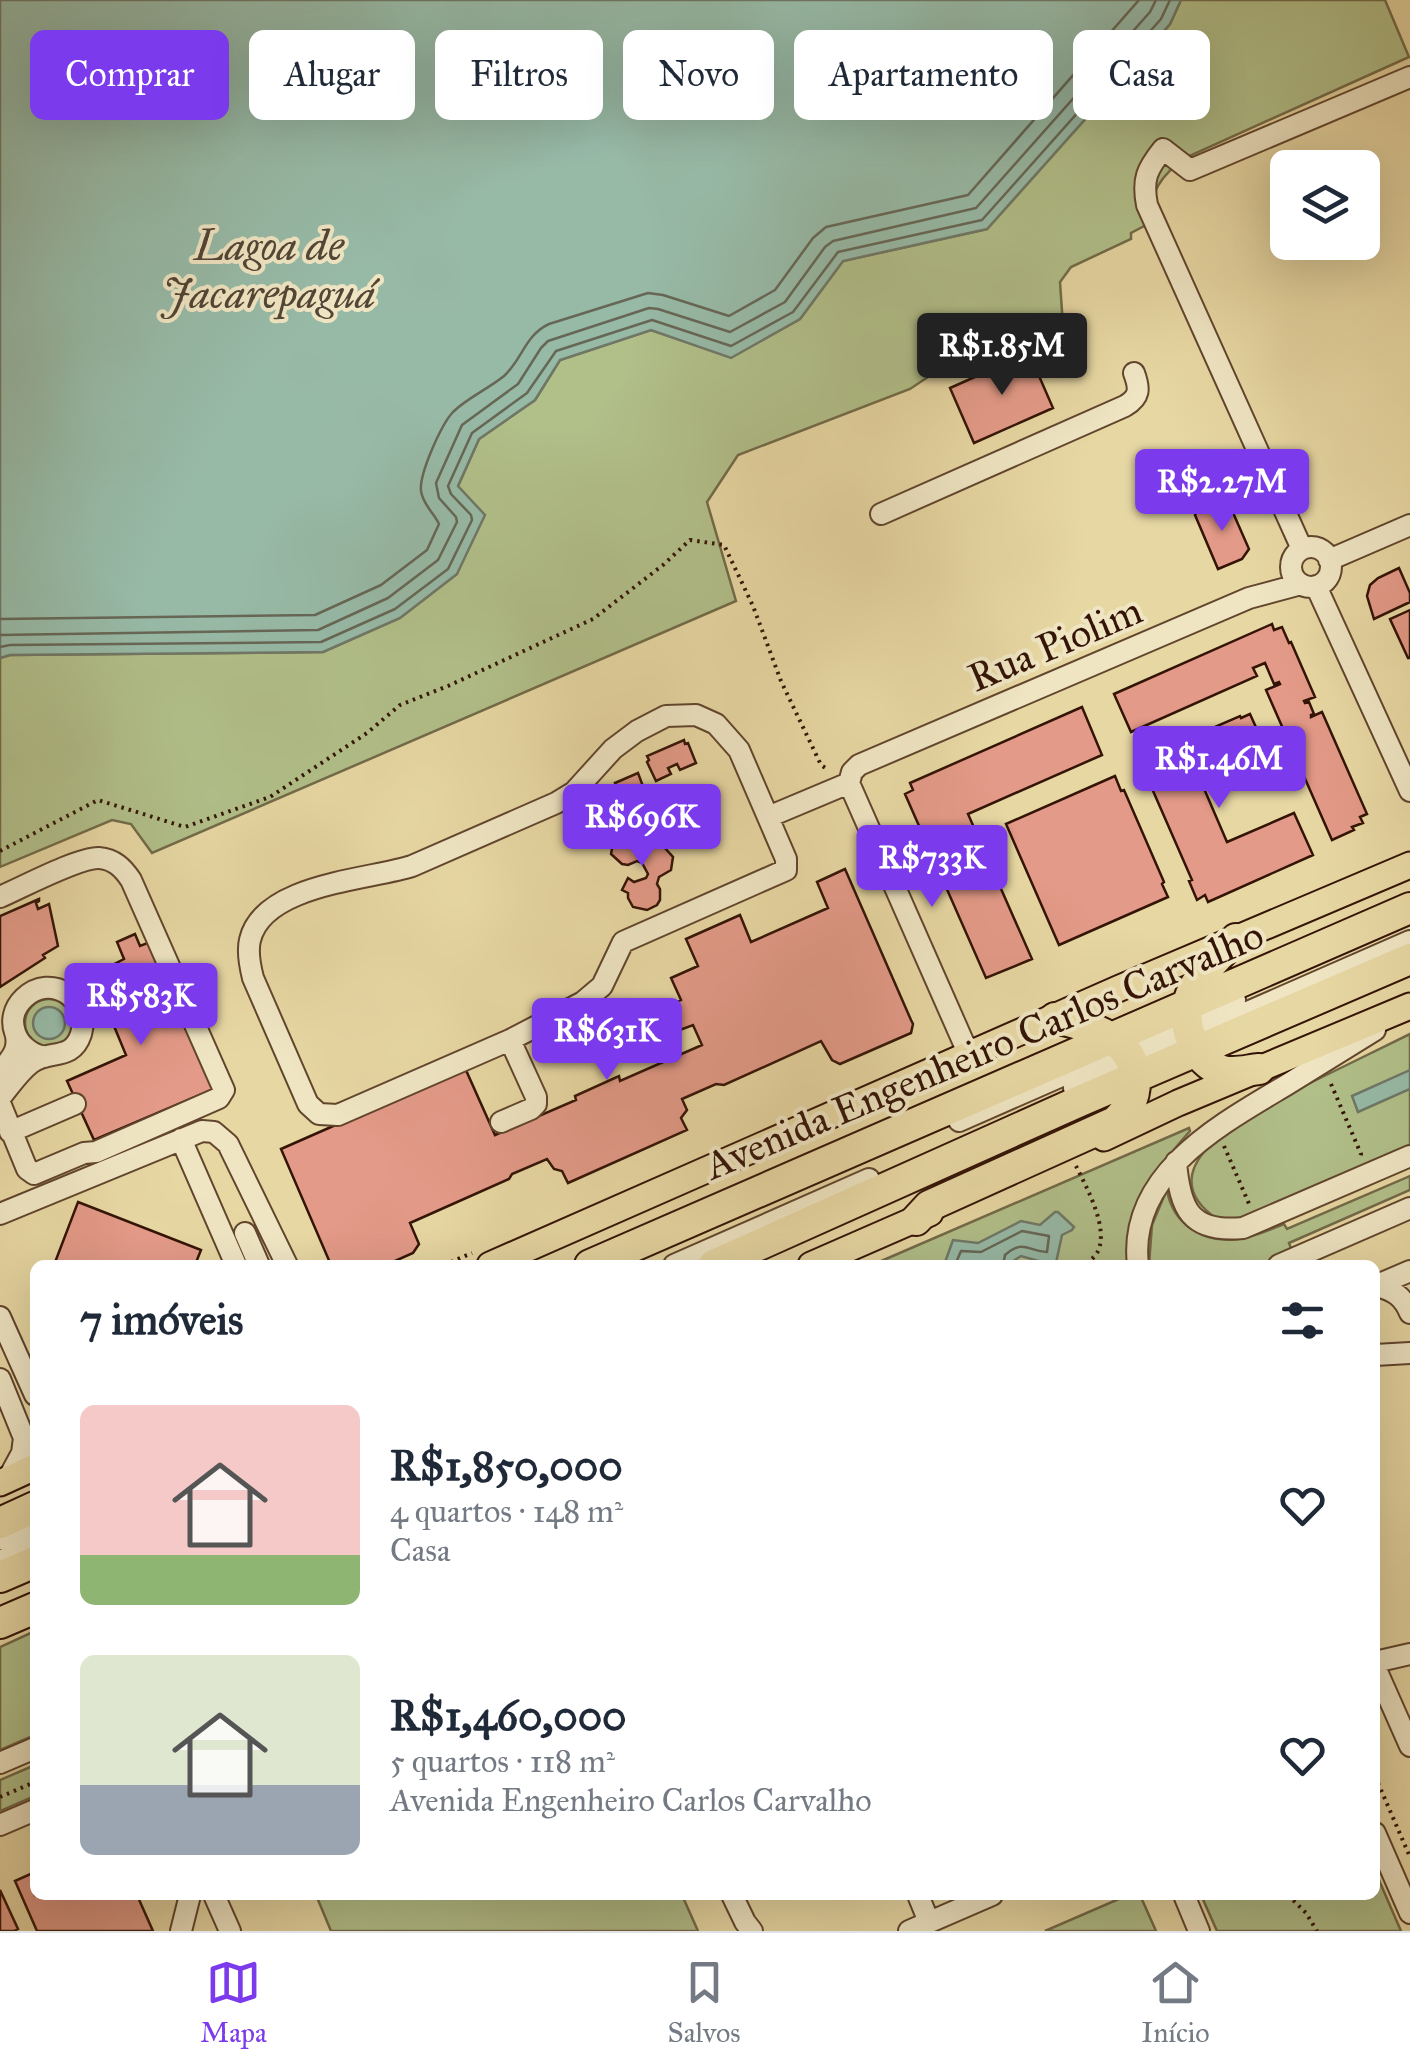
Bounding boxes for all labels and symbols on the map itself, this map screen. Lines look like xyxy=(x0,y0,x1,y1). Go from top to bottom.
water label: Lagoa de Jacarepaguá xyxy=(161,220,380,320)
pin: R$1.85M xyxy=(910,313,1094,398)
pin: R$2.27M xyxy=(1130,449,1314,534)
street label: Rua Piolim xyxy=(961,585,1149,703)
pin: R$1.46M xyxy=(1127,726,1311,811)
pin: R$696K xyxy=(561,784,723,869)
pin: R$733K xyxy=(851,825,1013,910)
street label: Avenida Engenheiro Carlos Carvalho xyxy=(696,910,1271,1191)
pin: R$583K xyxy=(60,963,222,1048)
pin: R$631K xyxy=(526,998,688,1083)

